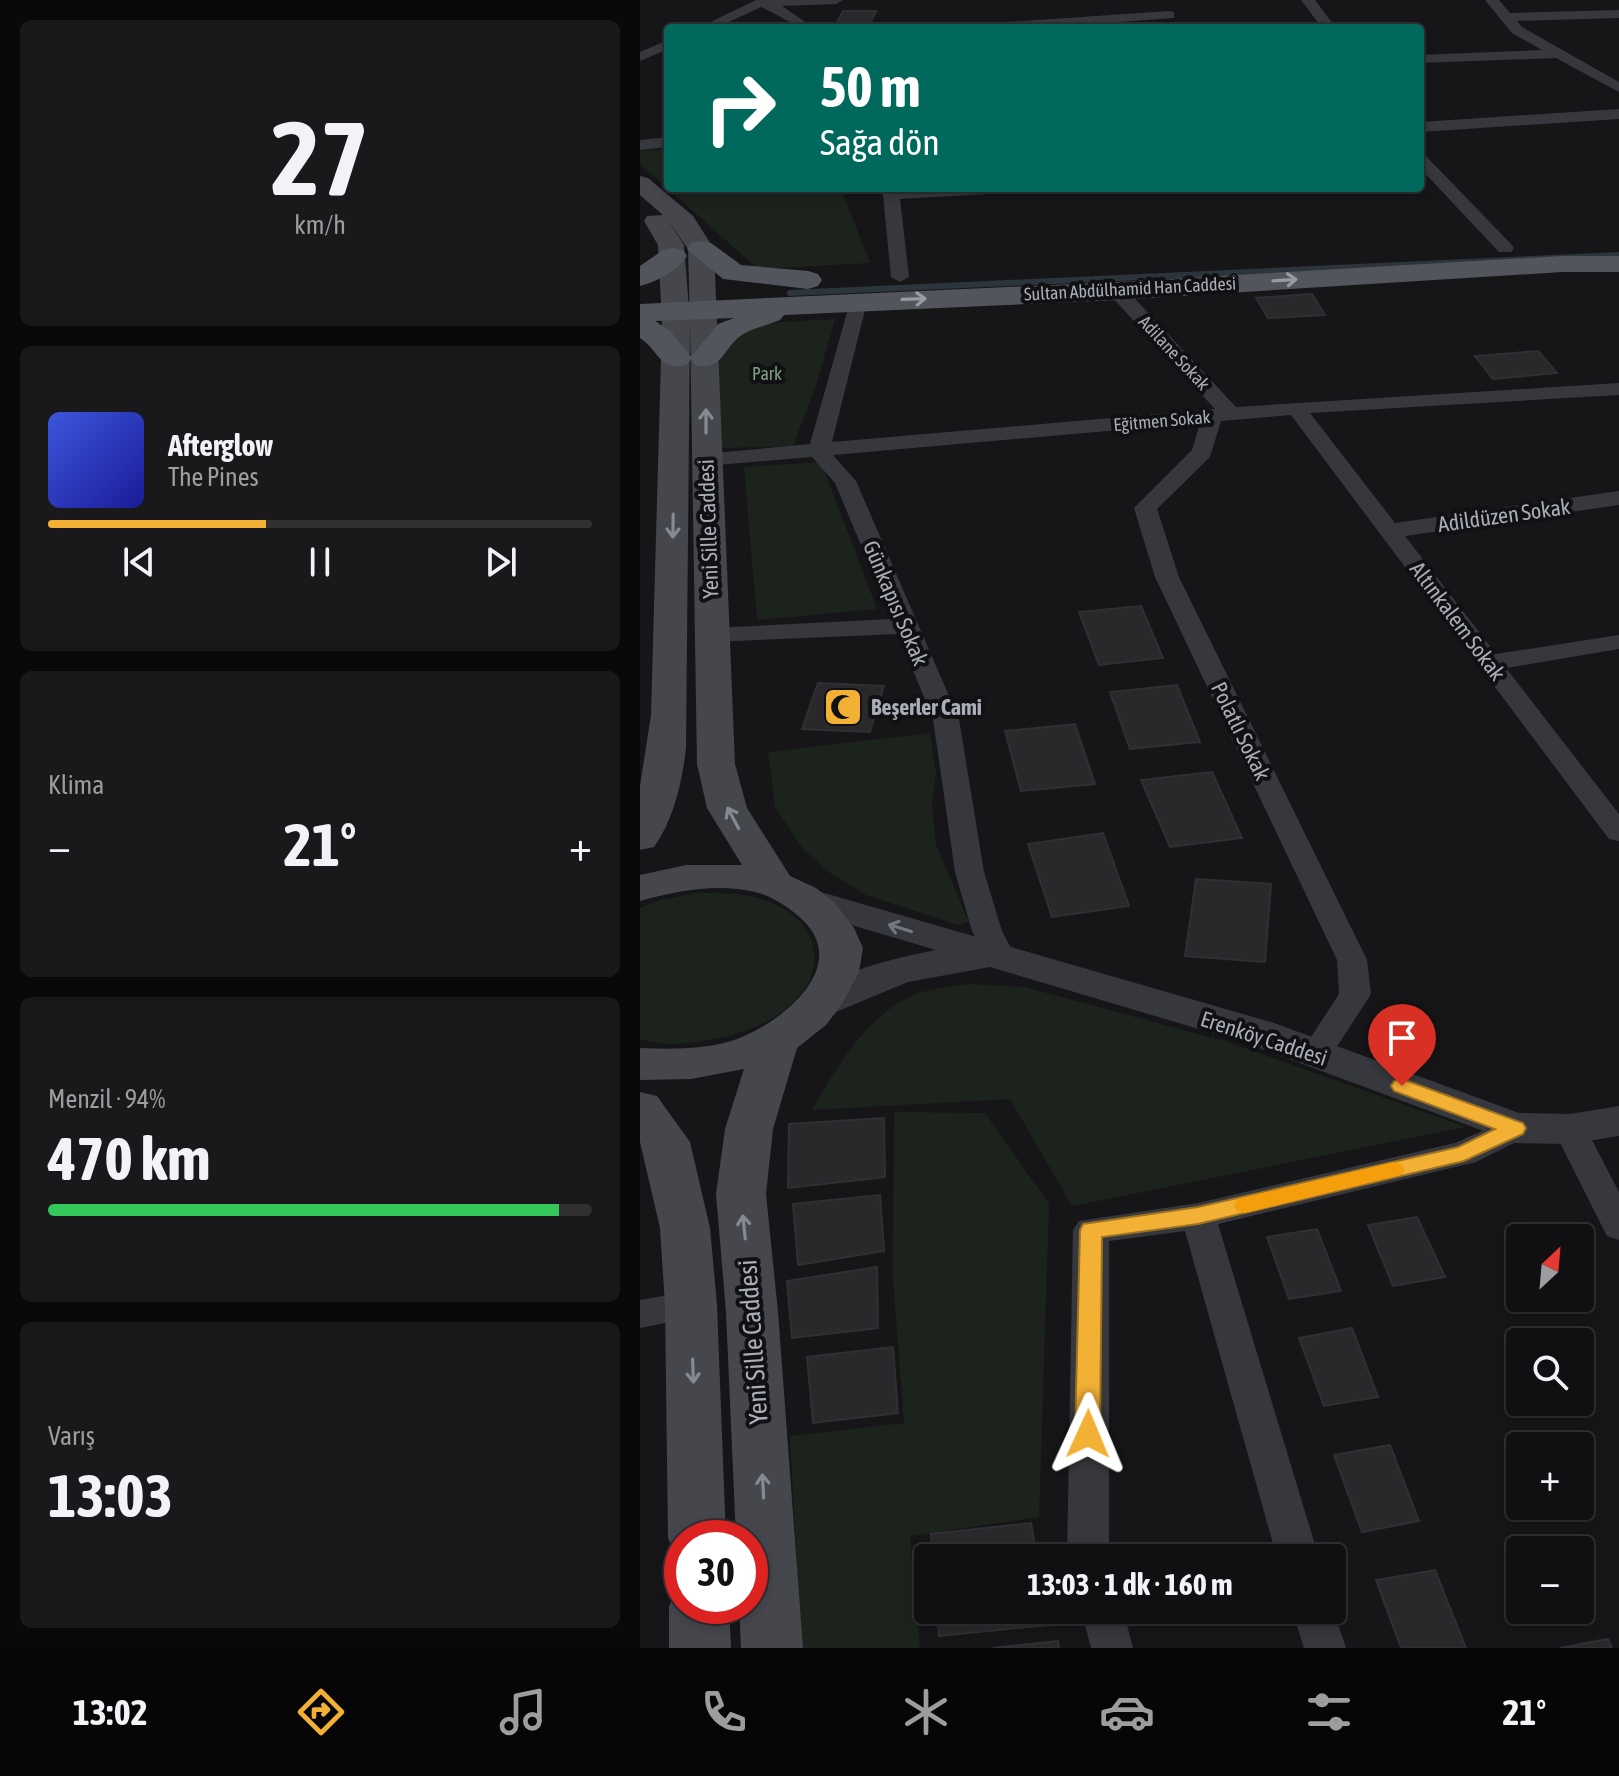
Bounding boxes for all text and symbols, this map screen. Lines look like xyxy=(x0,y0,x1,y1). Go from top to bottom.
text: 50 m xyxy=(820,55,921,119)
icon: right xyxy=(688,56,792,160)
text: 27 xyxy=(271,98,369,217)
text: Sağa dön xyxy=(820,121,940,163)
text: km/h xyxy=(294,210,346,240)
street label: Sultan Abdülhamid Han Caddesi xyxy=(1023,272,1237,305)
one-way arrow xyxy=(1271,272,1298,287)
one-way arrow xyxy=(900,292,927,307)
street label: Adilane Sokak xyxy=(1135,311,1214,394)
park label: Park xyxy=(752,363,782,384)
street label: Eğitmen Sokak xyxy=(1113,406,1211,435)
one-way arrow xyxy=(698,408,714,435)
text: Afterglow xyxy=(168,428,273,462)
street label: Yeni Sille Caddesi xyxy=(693,459,723,599)
text: The Pines xyxy=(168,462,259,492)
street label: Adildüzen Sokak xyxy=(1436,493,1572,537)
one-way arrow xyxy=(666,512,681,539)
street label: Günkapısı Sokak xyxy=(858,537,934,670)
icon: previous xyxy=(117,540,161,584)
icon: pause xyxy=(298,540,342,584)
icon: next xyxy=(479,540,523,584)
street label: Altınkalem Sokak xyxy=(1405,556,1511,686)
street label: Polatlı Sokak xyxy=(1206,677,1276,785)
mosque icon: Beşerler Cami xyxy=(822,686,864,728)
place label: Beşerler Cami xyxy=(871,694,982,720)
text: Klima xyxy=(48,770,104,800)
one-way arrow xyxy=(725,807,741,830)
text: 21° xyxy=(284,810,356,879)
text: − xyxy=(48,820,71,870)
text: + xyxy=(569,820,592,870)
one-way arrow xyxy=(887,920,913,935)
pin xyxy=(1368,1004,1436,1086)
street label: Erenköy Caddesi xyxy=(1197,1005,1331,1071)
icon: arrive xyxy=(1380,1016,1424,1060)
text: Menzil · 94% xyxy=(48,1084,165,1114)
text: 470 km xyxy=(48,1124,210,1193)
one-way arrow xyxy=(736,1214,751,1241)
north arrow xyxy=(1506,1224,1594,1312)
map controls xyxy=(1506,1224,1594,1624)
street label: Yeni Sille Caddesi xyxy=(732,1259,774,1425)
button: search xyxy=(1506,1328,1594,1416)
one-way arrow xyxy=(685,1357,700,1384)
position arrow xyxy=(1046,1392,1130,1476)
text: Varış xyxy=(48,1421,95,1451)
button: + xyxy=(1506,1432,1594,1520)
text: 13:03 xyxy=(48,1461,173,1530)
one-way arrow xyxy=(755,1473,770,1500)
speed limit sign: 30 xyxy=(664,1520,768,1624)
button: − xyxy=(1506,1536,1594,1624)
text: 13:03 · 1 dk · 160 m xyxy=(1027,1567,1233,1601)
icon: directions xyxy=(293,1684,349,1740)
icon: music xyxy=(495,1684,551,1740)
icon: phone xyxy=(696,1684,752,1740)
icon: climate xyxy=(898,1684,954,1740)
icon: car xyxy=(1099,1684,1155,1740)
icon: filters xyxy=(1301,1684,1357,1740)
text: 13:02 xyxy=(73,1691,148,1733)
text: 21° xyxy=(1502,1691,1546,1733)

